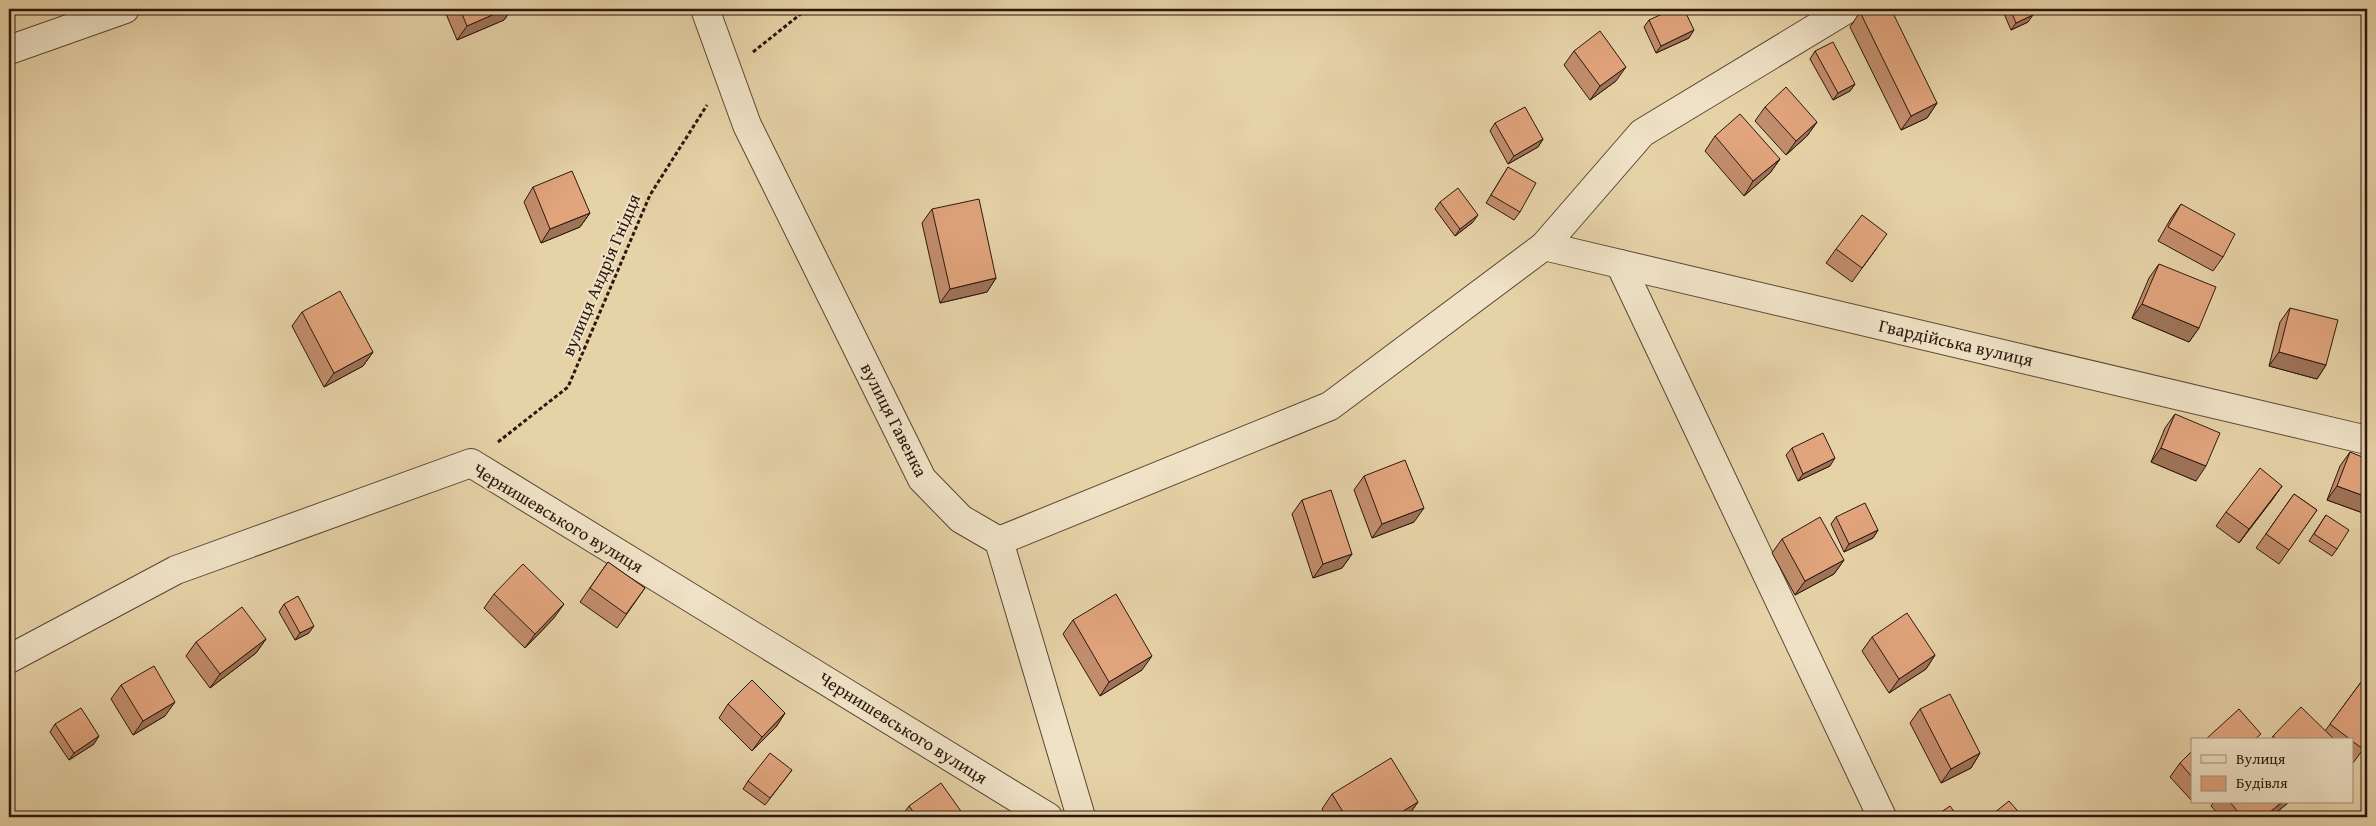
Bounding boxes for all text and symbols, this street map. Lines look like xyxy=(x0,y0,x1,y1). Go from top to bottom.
street label: вулиця Андрія Гнідця xyxy=(554,189,647,360)
street label: Гвардійська вулиця xyxy=(1876,312,2036,373)
street label: вулиця Гавенка xyxy=(854,358,935,482)
street label: Чернишевського вулиця xyxy=(468,456,649,579)
street label: Чернишевського вулиця xyxy=(813,664,993,791)
legend xyxy=(2191,738,2354,804)
text: Вулиця xyxy=(2236,748,2286,769)
text: Будівля xyxy=(2236,772,2288,793)

